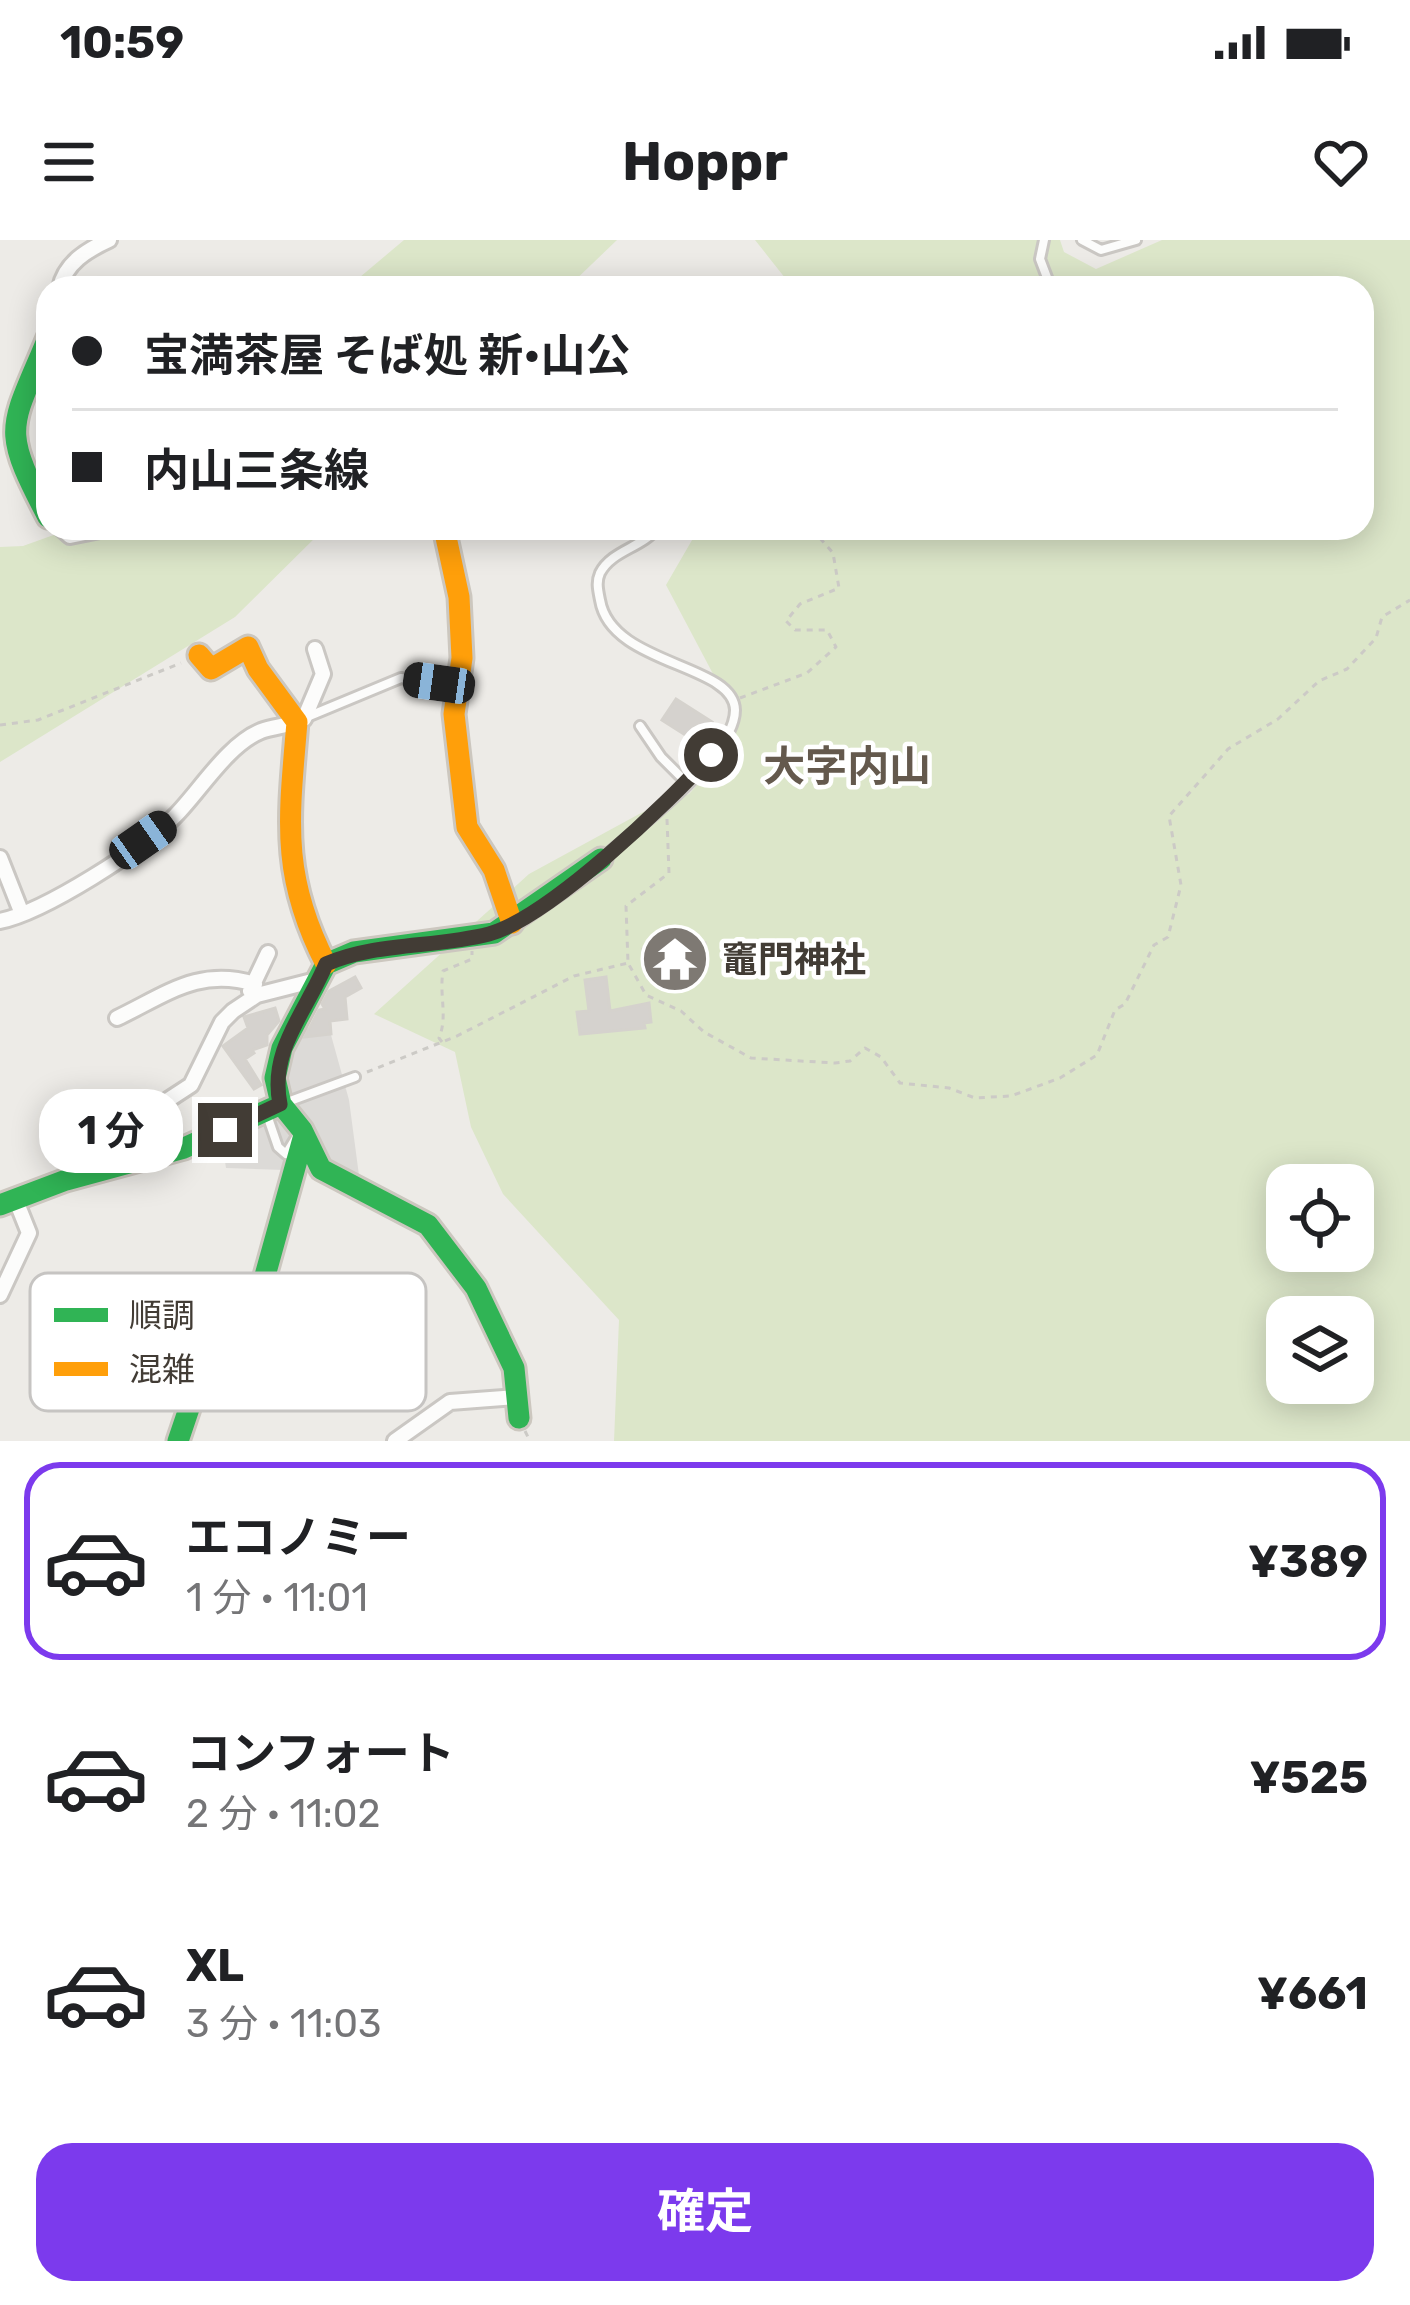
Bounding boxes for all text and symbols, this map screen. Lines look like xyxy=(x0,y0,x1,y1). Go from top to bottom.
text: 10:59 xyxy=(60,16,184,69)
icon: menu xyxy=(36,129,102,195)
icon: heart xyxy=(1308,129,1374,195)
text: Hoppr xyxy=(622,130,788,194)
text: 宝満茶屋 そば処 新•山公 xyxy=(144,329,631,382)
text: 内山三条線 xyxy=(144,444,369,497)
car xyxy=(401,660,477,706)
route start xyxy=(684,728,738,782)
district label: 大字内山 xyxy=(763,742,931,792)
car xyxy=(103,805,183,875)
temple icon: 竈門神社 xyxy=(640,924,710,994)
place label: 竈門神社 xyxy=(722,938,866,981)
callout: 1 分 xyxy=(39,1088,183,1172)
route end xyxy=(198,1103,252,1157)
text: 1 分 xyxy=(78,1108,144,1154)
map controls xyxy=(1266,1164,1374,1404)
button: locate xyxy=(1266,1164,1374,1272)
legend xyxy=(30,1273,426,1411)
text: 順調 xyxy=(129,1296,195,1335)
button: layers xyxy=(1266,1296,1374,1404)
text: 混雑 xyxy=(129,1350,195,1389)
icon: car xyxy=(42,1507,150,1615)
text: エコノミー xyxy=(186,1511,411,1564)
text: ¥389 xyxy=(1248,1535,1368,1588)
text: 1 分 · 11:01 xyxy=(186,1575,368,1621)
icon: car xyxy=(42,1723,150,1831)
text: コンフォート xyxy=(186,1727,455,1780)
text: ¥525 xyxy=(1250,1751,1368,1804)
text: 2 分 · 11:02 xyxy=(186,1791,380,1837)
icon: car xyxy=(42,1939,150,2047)
text: XL xyxy=(186,1939,244,1992)
text: ¥661 xyxy=(1257,1967,1368,2020)
text: 3 分 · 11:03 xyxy=(186,2001,382,2047)
button: 確定 xyxy=(36,2143,1374,2281)

